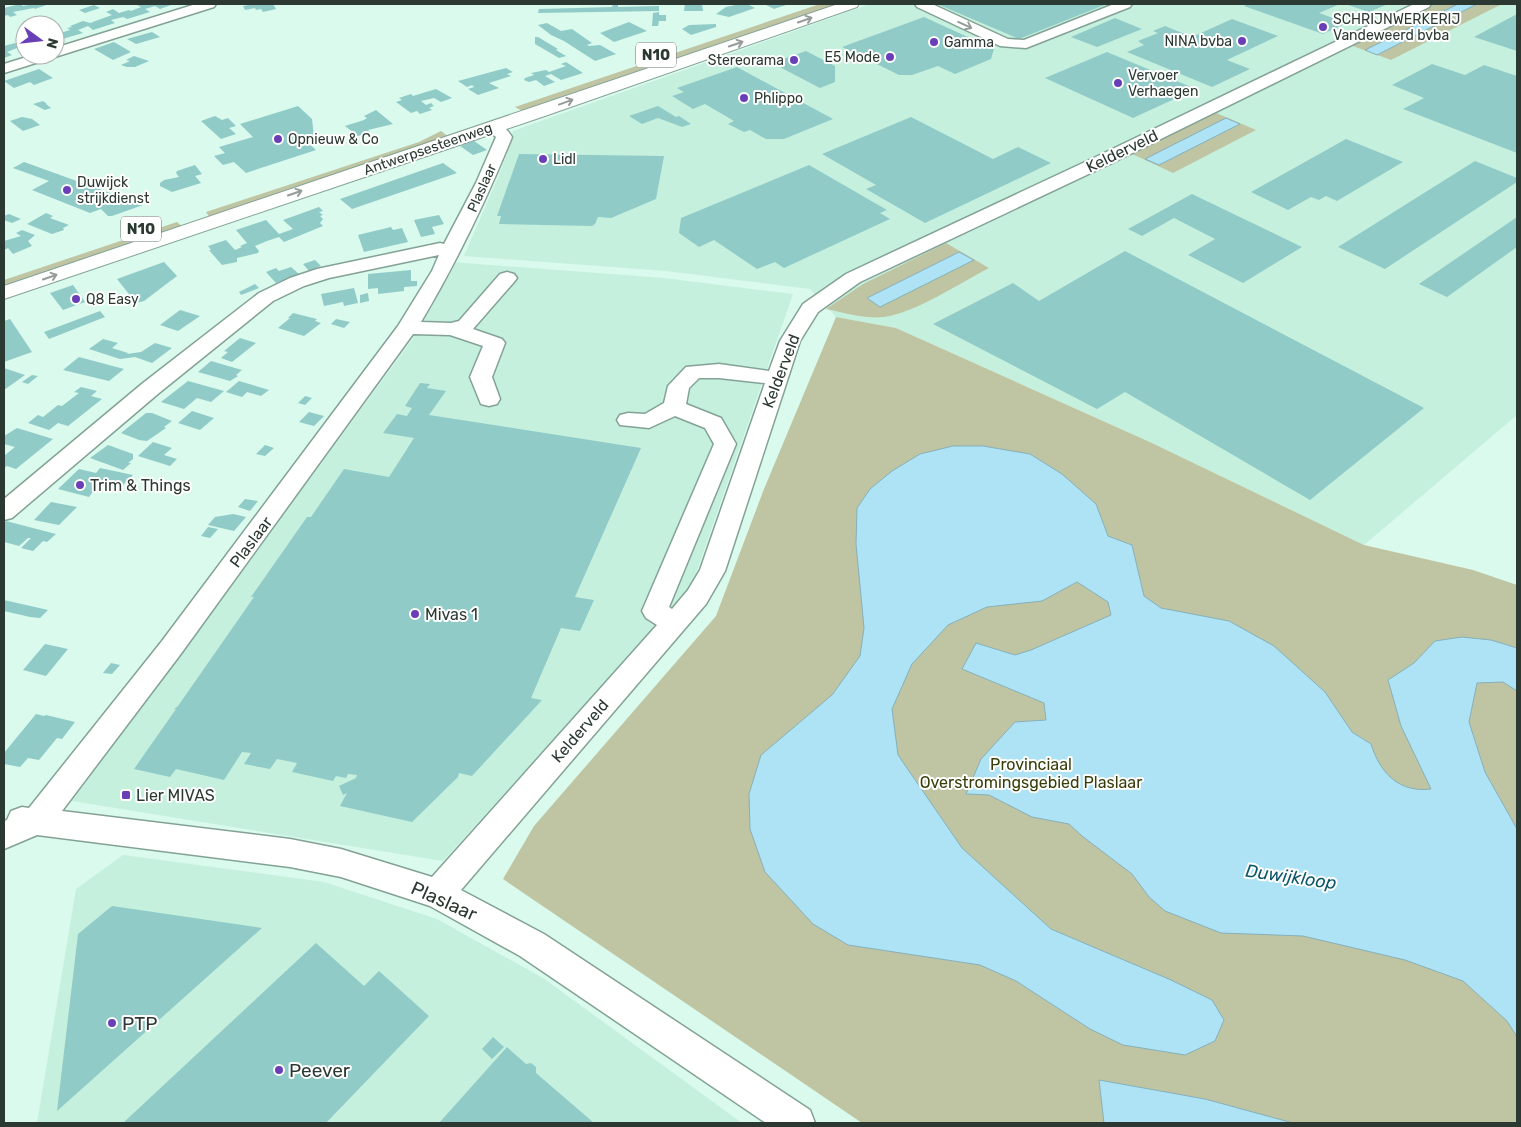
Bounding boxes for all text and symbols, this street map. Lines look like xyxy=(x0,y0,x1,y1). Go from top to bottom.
place label: SCHRIJNWERKERIJ Vandeweerd bvba xyxy=(1333,11,1460,44)
north arrow xyxy=(15,15,65,65)
one-way arrow xyxy=(797,15,812,24)
one-way arrow xyxy=(957,21,972,30)
marker: SCHRIJNWERKERIJ Vandeweerd bvba xyxy=(1317,21,1329,33)
place label: NINA bvba xyxy=(1164,33,1232,50)
place label: Gamma xyxy=(944,34,994,51)
marker: NINA bvba xyxy=(1236,35,1248,47)
text: N xyxy=(43,36,62,50)
marker: Gamma xyxy=(928,36,940,48)
one-way arrow xyxy=(728,38,744,48)
road number: N10 xyxy=(636,42,676,68)
place label: E5 Mode xyxy=(824,49,880,66)
marker: E5 Mode xyxy=(884,51,896,63)
place label: Stereorama xyxy=(708,52,784,69)
marker: Stereorama xyxy=(788,54,800,66)
place label: Vervoer Verhaegen xyxy=(1128,67,1198,100)
marker: Vervoer Verhaegen xyxy=(1112,77,1124,89)
place label: Phlippo xyxy=(754,90,803,107)
marker: Phlippo xyxy=(738,92,750,104)
one-way arrow xyxy=(558,97,573,106)
street label: Antwerpsesteenweg xyxy=(362,119,494,179)
street label: Kelderveld xyxy=(1083,125,1161,177)
place label: Opnieuw & Co xyxy=(288,131,379,148)
marker: Opnieuw & Co xyxy=(272,133,284,145)
place label: Lidl xyxy=(553,151,576,168)
marker: Lidl xyxy=(537,153,549,165)
street label: Plaslaar xyxy=(464,160,501,215)
place label: Duwijck strijkdienst xyxy=(77,174,150,207)
marker: Duwijck strijkdienst xyxy=(61,184,73,196)
one-way arrow xyxy=(286,188,302,198)
road number: N10 xyxy=(121,216,161,242)
one-way arrow xyxy=(42,272,57,281)
place label: Q8 Easy xyxy=(86,291,139,308)
marker: Q8 Easy xyxy=(70,293,82,305)
street label: Kelderveld xyxy=(758,331,804,411)
place label: Trim & Things xyxy=(90,476,191,495)
marker: Trim & Things xyxy=(74,479,86,491)
street label: Plaslaar xyxy=(226,513,276,571)
place label: Mivas 1 xyxy=(425,605,478,624)
marker: Mivas 1 xyxy=(409,608,421,620)
street label: Kelderveld xyxy=(547,696,613,766)
park label: Provinciaal Overstromingsgebied Plaslaar xyxy=(920,755,1142,792)
place label: Lier MIVAS xyxy=(136,786,215,805)
marker: Lier MIVAS xyxy=(120,789,132,801)
water label: Duwijkloop xyxy=(1244,860,1338,894)
street label: Plaslaar xyxy=(407,876,481,926)
place label: PTP xyxy=(122,1012,157,1035)
marker: PTP xyxy=(106,1017,118,1029)
place label: Peever xyxy=(289,1059,351,1082)
marker: Peever xyxy=(273,1064,285,1076)

